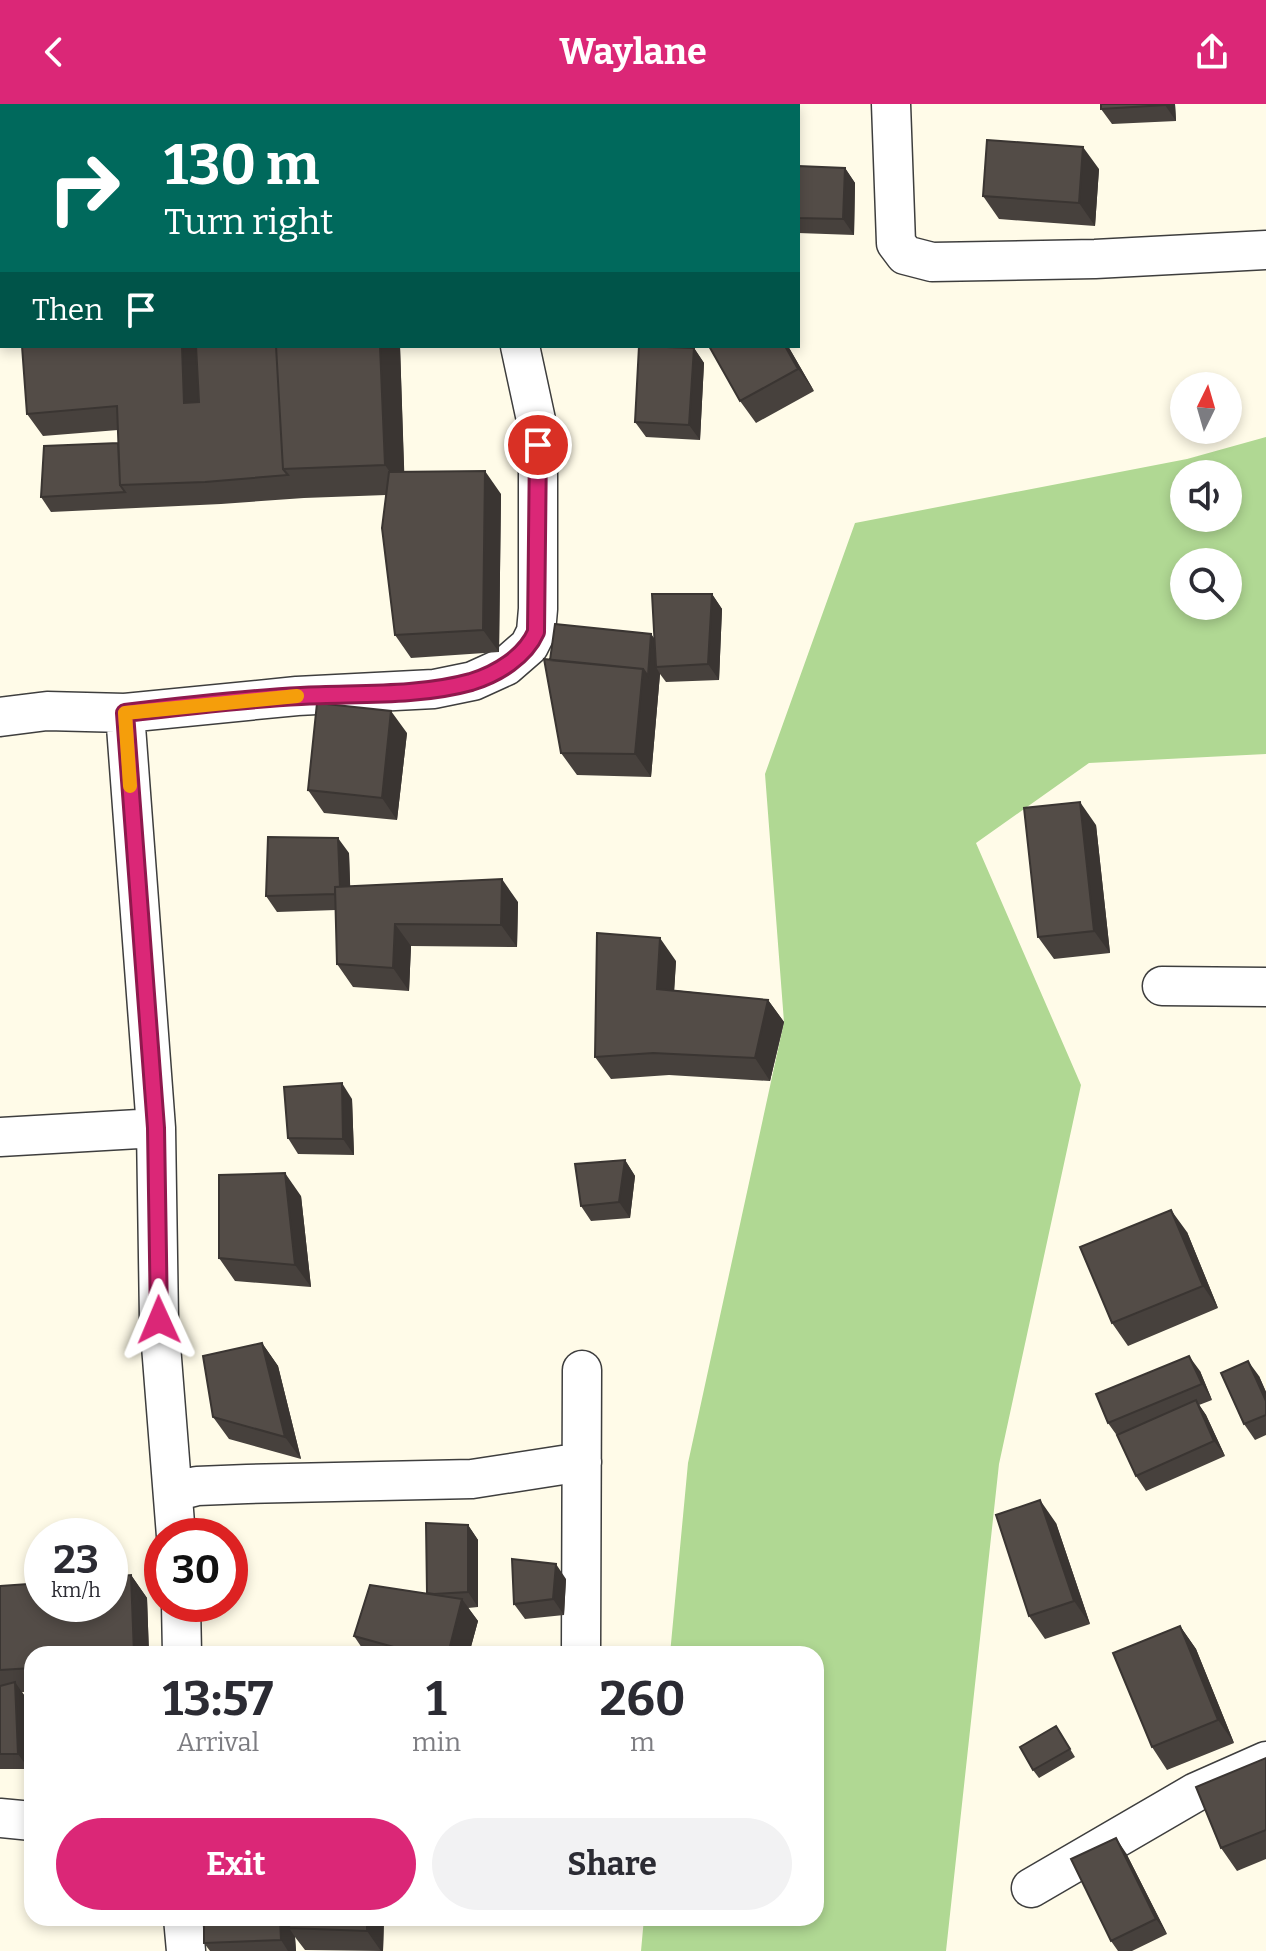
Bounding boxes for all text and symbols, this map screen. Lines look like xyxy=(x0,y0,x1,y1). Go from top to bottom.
icon: back xyxy=(32,30,76,74)
text: Waylane xyxy=(559,30,707,74)
icon: share xyxy=(1190,30,1234,74)
text: 130 m xyxy=(164,132,320,199)
icon: right xyxy=(32,136,136,240)
text: Turn right xyxy=(164,200,333,244)
icon: arrive xyxy=(119,288,163,332)
text: Then xyxy=(32,292,103,328)
north arrow xyxy=(1170,372,1242,444)
map controls xyxy=(1170,372,1242,620)
pin xyxy=(504,411,572,479)
icon: arrive xyxy=(516,423,560,467)
button: sound xyxy=(1170,460,1242,532)
button: search xyxy=(1170,548,1242,620)
position arrow xyxy=(117,1278,201,1362)
speed limit sign: 30 xyxy=(144,1518,248,1622)
text: 23 xyxy=(53,1536,99,1584)
text: km/h xyxy=(51,1578,101,1602)
text: 13:57 xyxy=(163,1670,273,1728)
text: 1 xyxy=(426,1670,447,1728)
text: 260 xyxy=(600,1670,685,1728)
text: Arrival xyxy=(177,1727,259,1758)
text: min xyxy=(412,1727,461,1758)
text: m xyxy=(630,1727,655,1758)
button: Exit xyxy=(56,1818,416,1910)
button: Share xyxy=(432,1818,792,1910)

